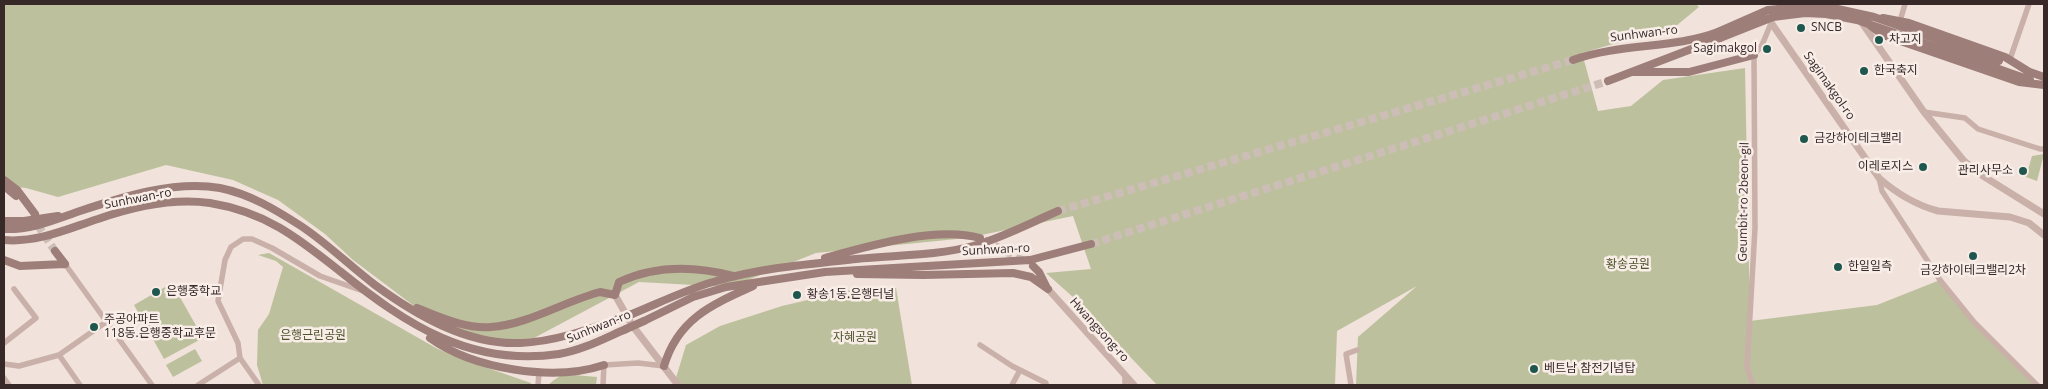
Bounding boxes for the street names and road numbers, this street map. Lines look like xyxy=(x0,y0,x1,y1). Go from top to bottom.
street label: Sunhwan-ro xyxy=(1609,23,1679,45)
street label: Sagimakgol-ro xyxy=(1800,49,1858,123)
street label: Geumbit-ro 2beon-gil xyxy=(1736,142,1752,262)
street label: Sunhwan-ro xyxy=(103,185,173,213)
street label: Sunhwan-ro xyxy=(962,241,1030,259)
street label: Hwangsong-ro xyxy=(1066,295,1132,365)
street label: Sunhwan-ro xyxy=(565,308,633,346)

